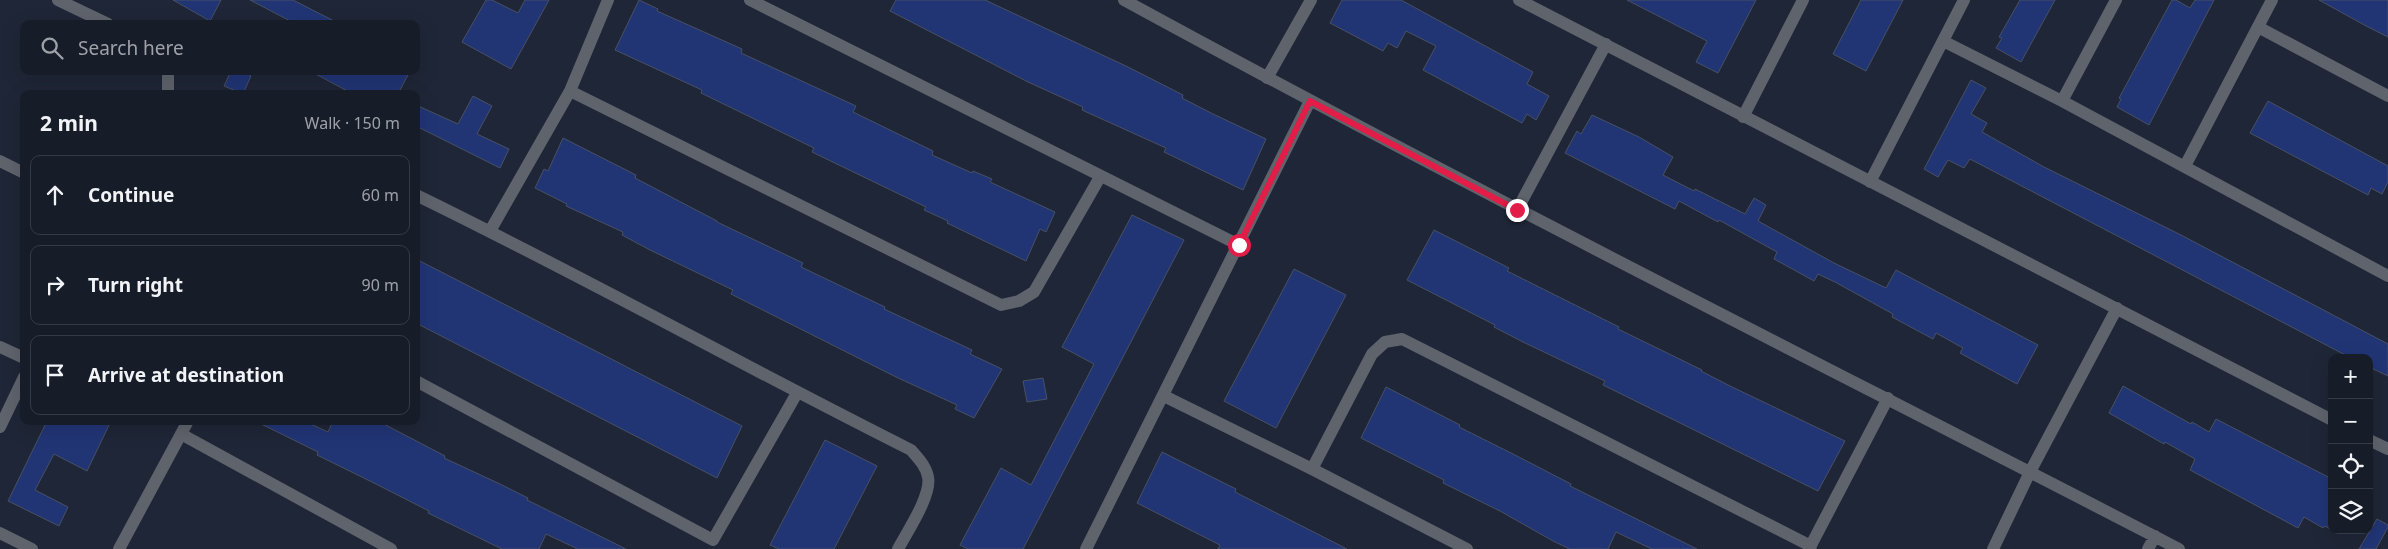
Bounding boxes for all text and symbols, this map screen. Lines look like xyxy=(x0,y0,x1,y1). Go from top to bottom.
search box xyxy=(20,20,420,75)
icon: search xyxy=(38,34,66,62)
text: Search here xyxy=(78,35,184,61)
text: 2 min xyxy=(40,109,98,137)
text: Walk · 150 m xyxy=(305,112,400,134)
icon: ahead xyxy=(41,181,69,209)
text: Continue xyxy=(88,182,174,208)
text: 60 m xyxy=(362,184,399,206)
route end xyxy=(1506,199,1529,222)
route start xyxy=(1228,234,1251,257)
icon: right xyxy=(41,271,69,299)
text: Turn right xyxy=(88,272,183,298)
text: 90 m xyxy=(362,274,399,296)
map controls xyxy=(2328,354,2373,534)
button: + xyxy=(2328,354,2373,399)
icon: arrive xyxy=(41,361,69,389)
text: Arrive at destination xyxy=(88,362,284,388)
button: − xyxy=(2328,399,2373,444)
button: locate xyxy=(2328,444,2373,489)
button: layers xyxy=(2328,489,2373,534)

